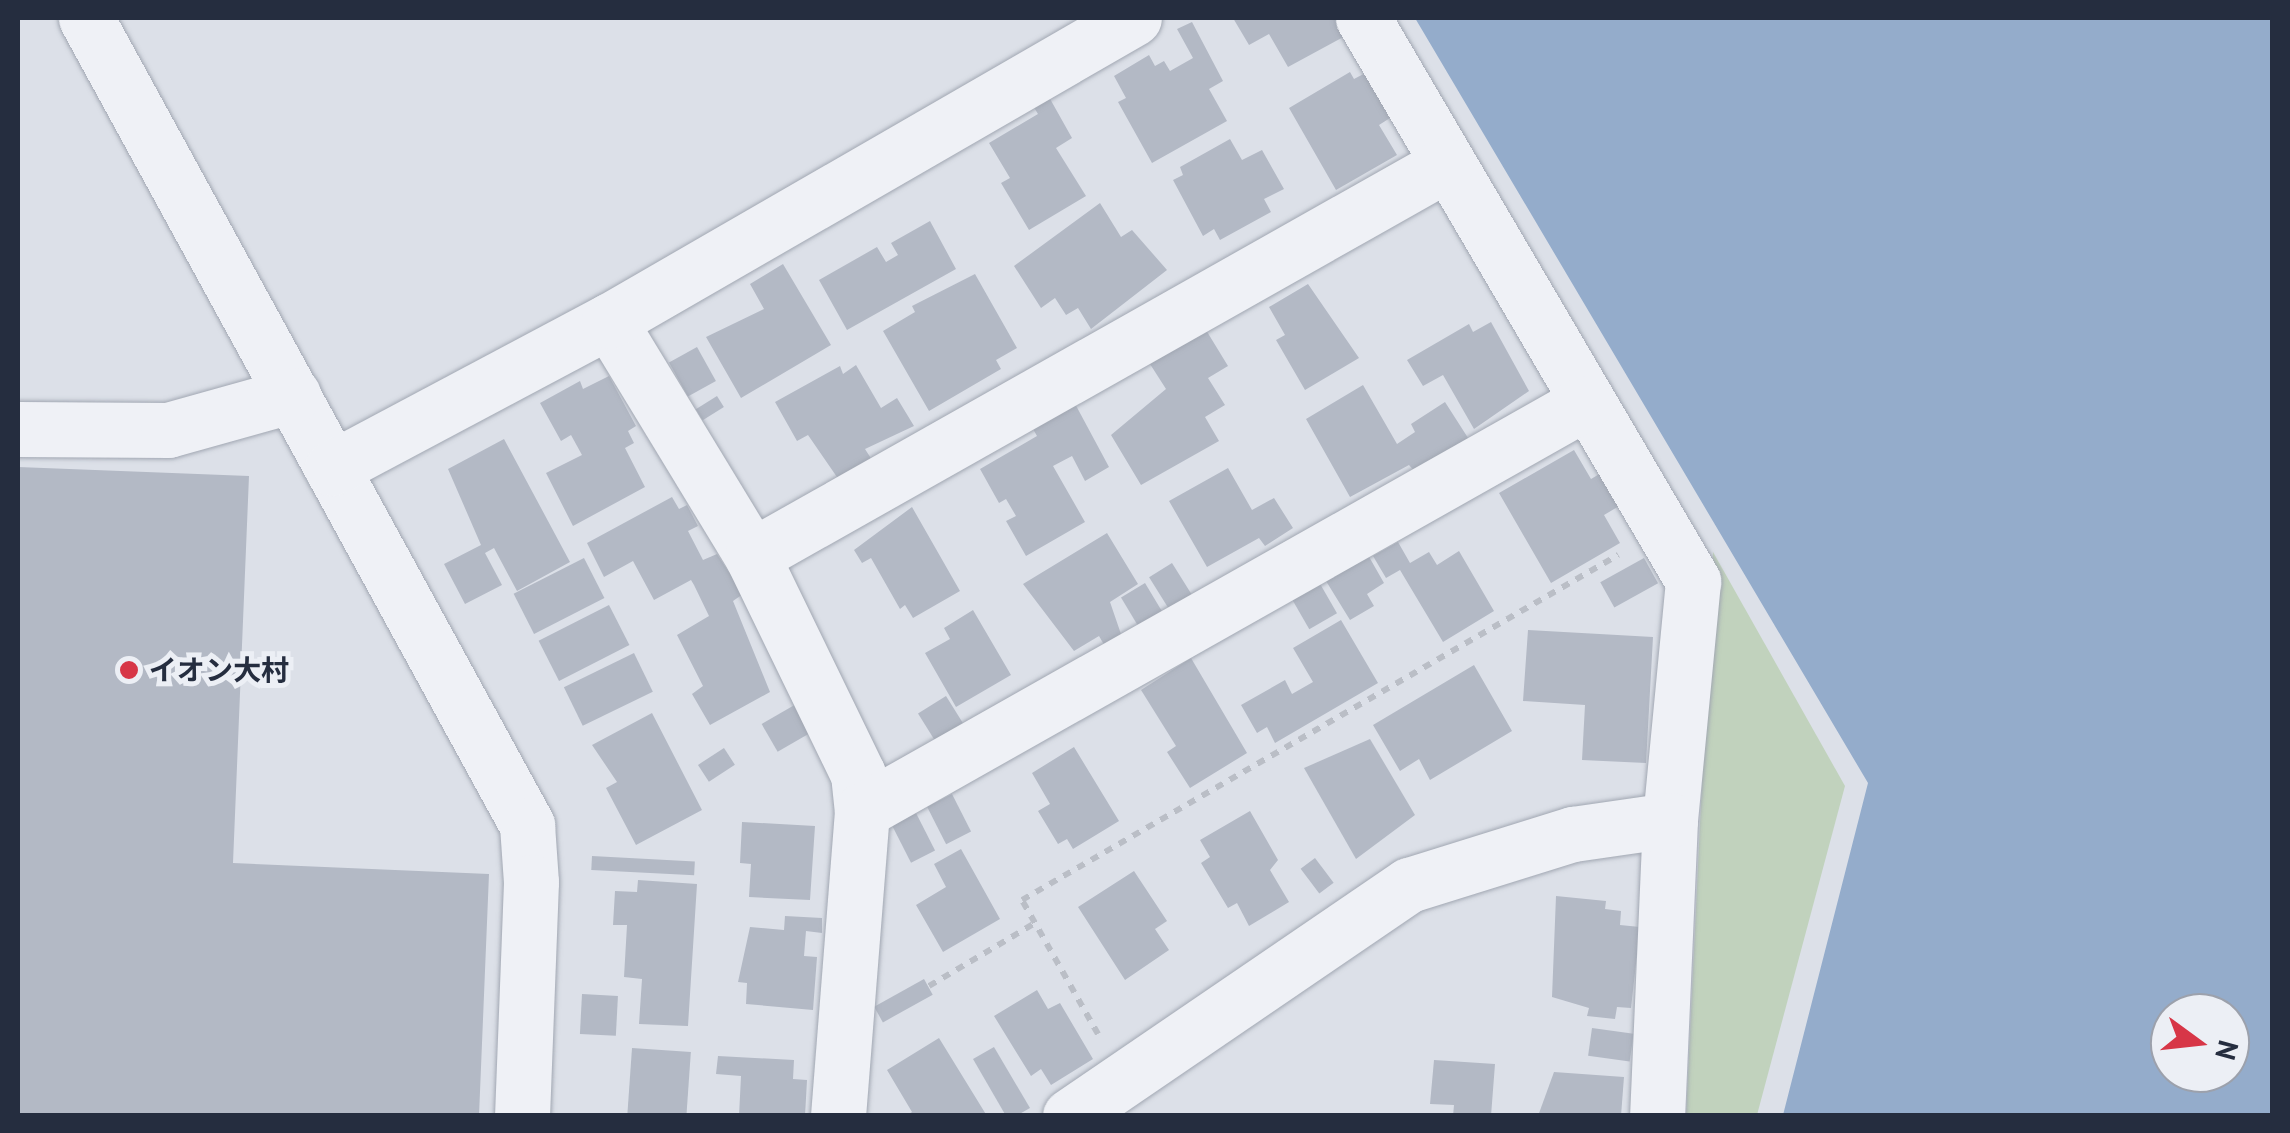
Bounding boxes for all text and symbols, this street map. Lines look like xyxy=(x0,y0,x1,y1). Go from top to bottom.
place label: イオン大村 xyxy=(149,653,289,687)
marker: イオン大村 xyxy=(118,659,140,681)
north arrow xyxy=(2150,993,2250,1093)
text: N xyxy=(2207,1037,2248,1064)

